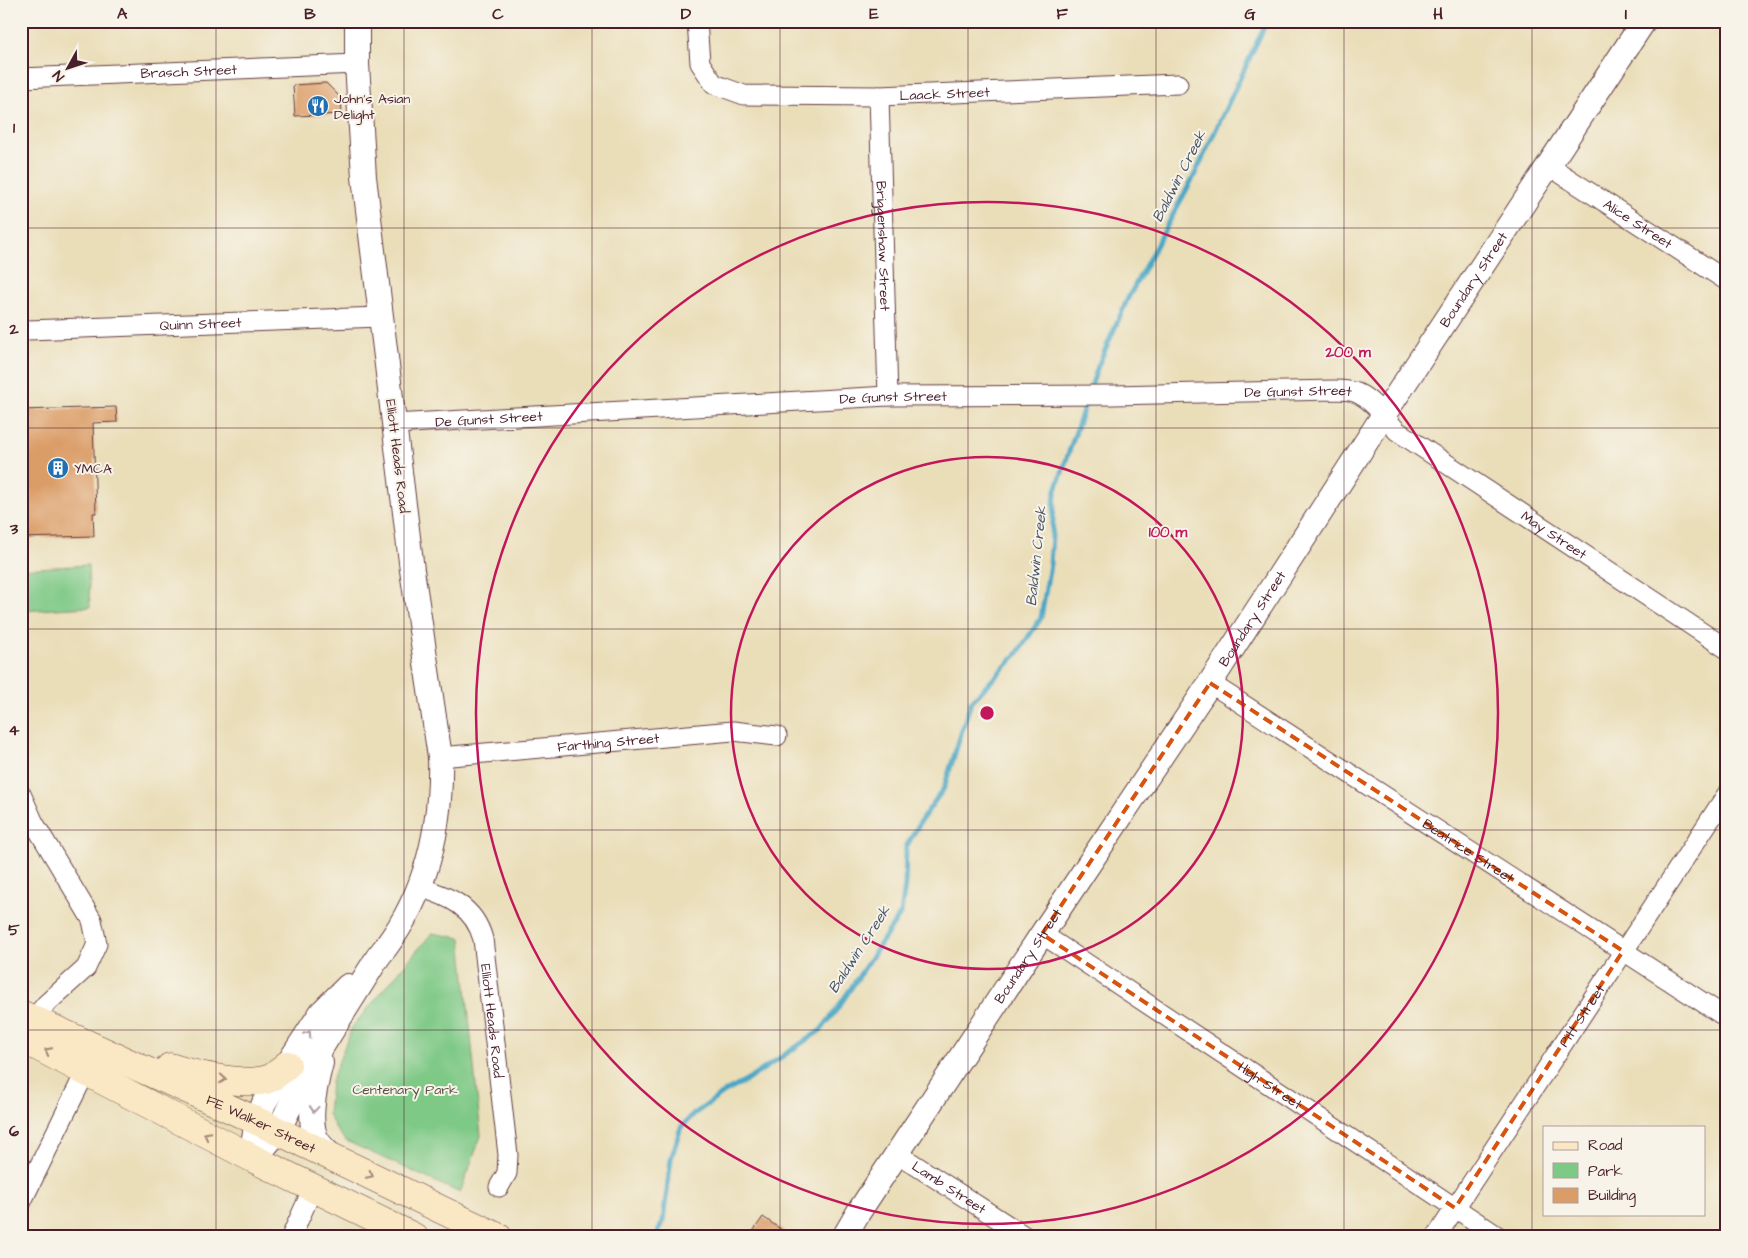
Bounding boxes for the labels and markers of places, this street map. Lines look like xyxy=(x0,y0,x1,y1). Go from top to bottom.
place label: John's Asian Delight xyxy=(334,89,410,125)
restaurant icon: John's Asian Delight xyxy=(306,94,330,118)
building icon: YMCA xyxy=(46,456,70,480)
place label: YMCA xyxy=(74,459,112,479)
centre of rings xyxy=(978,704,996,722)

